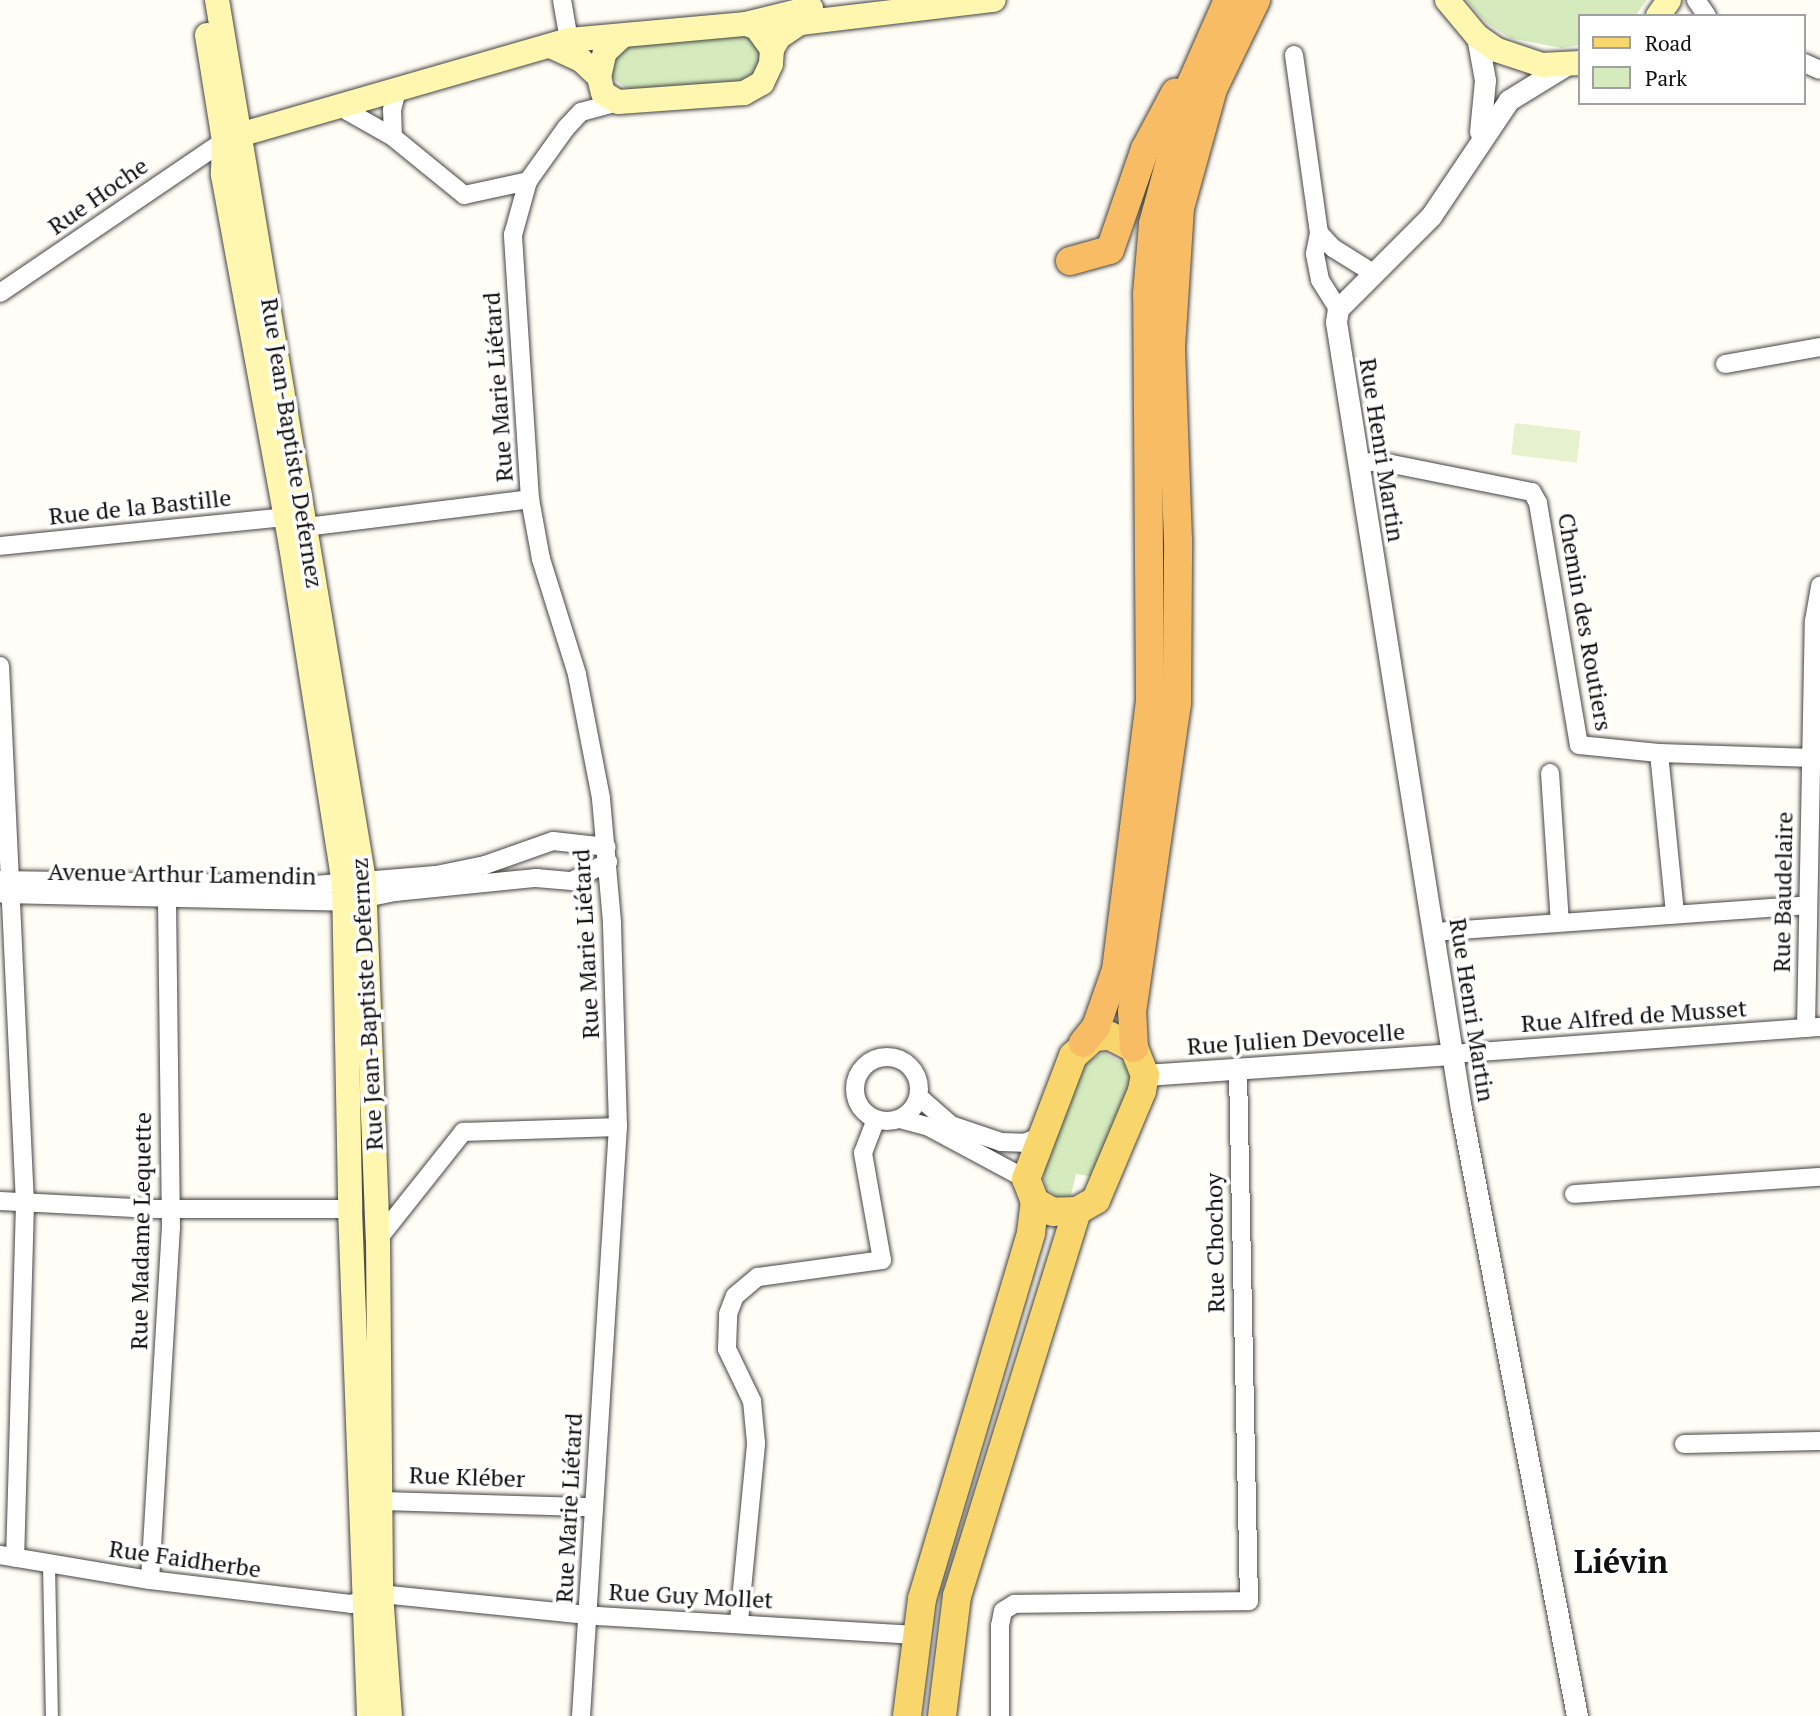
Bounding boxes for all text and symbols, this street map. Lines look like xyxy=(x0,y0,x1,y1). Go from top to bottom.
legend xyxy=(1578,14,1806,105)
text: Road xyxy=(1645,29,1692,57)
text: Park xyxy=(1645,64,1687,92)
street label: Rue Hoche xyxy=(43,151,153,241)
street label: Rue Marie Liétard xyxy=(477,291,519,483)
street label: Rue Jean-Baptiste Defernez xyxy=(255,296,329,590)
street label: Rue Henri Martin xyxy=(1353,356,1411,544)
street label: Rue de la Bastille xyxy=(47,483,233,531)
street label: Chemin des Routiers xyxy=(1552,511,1618,733)
street label: Rue Baudelaire xyxy=(1767,811,1799,973)
street label: Rue Marie Liétard xyxy=(567,848,605,1040)
street label: Avenue Arthur Lamendin xyxy=(47,857,317,891)
street label: Rue Jean-Baptiste Defernez xyxy=(345,857,389,1151)
street label: Rue Henri Martin xyxy=(1443,916,1501,1104)
street label: Rue Alfred de Musset xyxy=(1520,994,1748,1038)
street label: Rue Julien Devocelle xyxy=(1186,1017,1406,1061)
street label: Rue Madame Lequette xyxy=(125,1112,157,1350)
street label: Rue Chochoy xyxy=(1199,1173,1231,1313)
street label: Rue Marie Liétard xyxy=(550,1412,588,1604)
street label: Rue Kléber xyxy=(408,1461,526,1493)
street label: Rue Faidherbe xyxy=(107,1534,263,1584)
district label: Liévin xyxy=(1574,1542,1668,1580)
street label: Rue Guy Mollet xyxy=(608,1577,774,1615)

